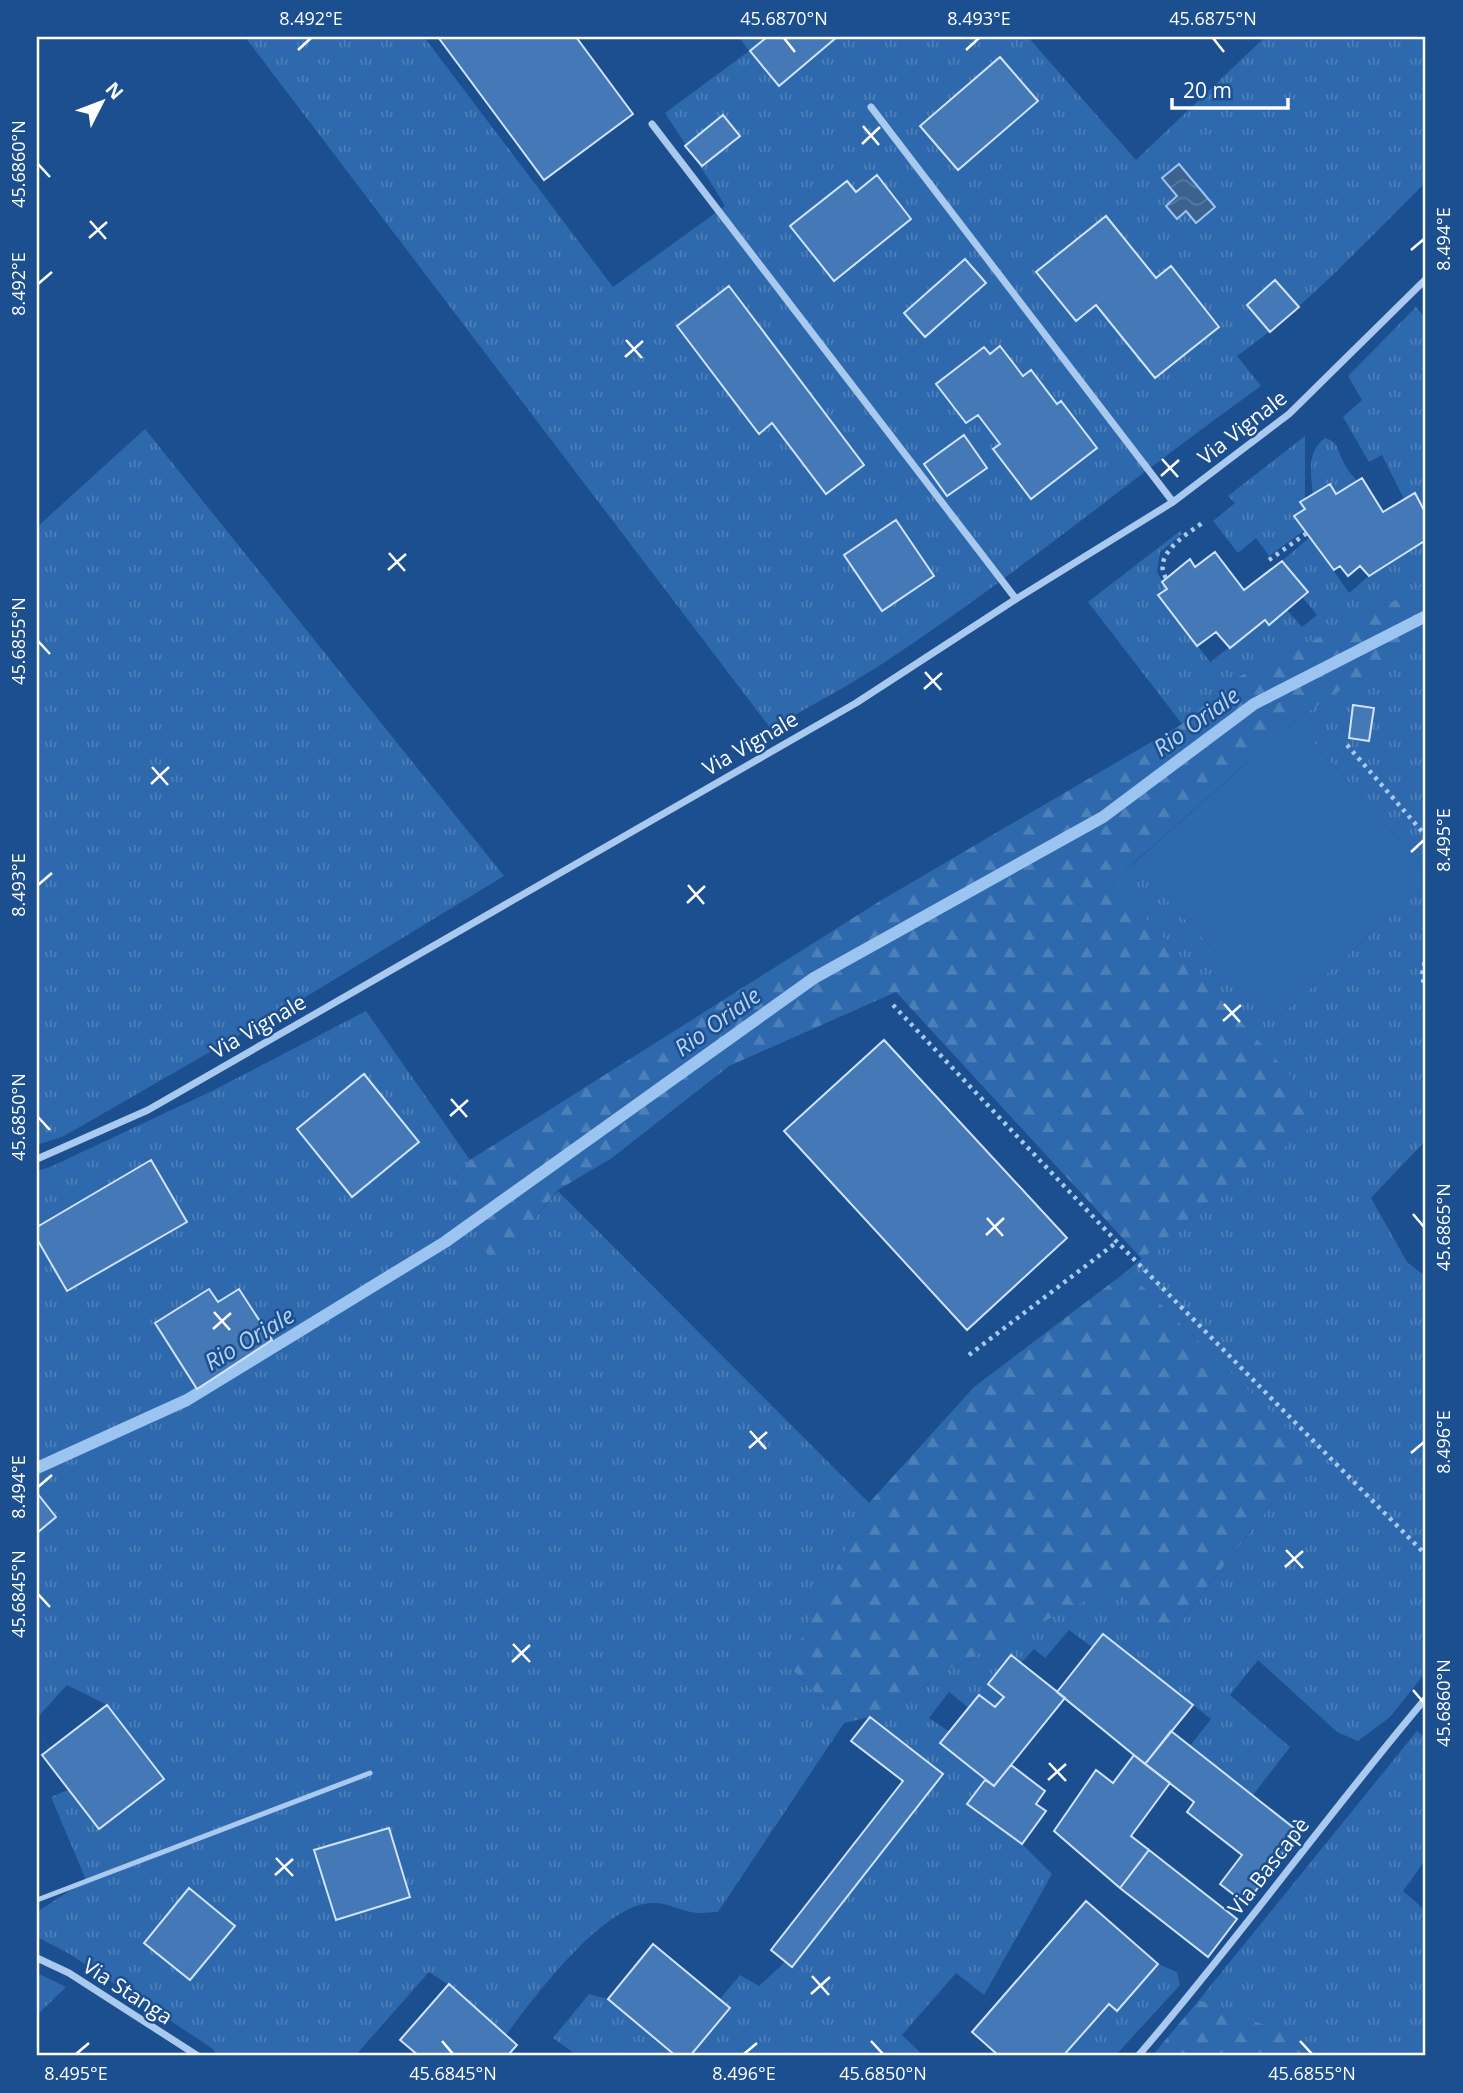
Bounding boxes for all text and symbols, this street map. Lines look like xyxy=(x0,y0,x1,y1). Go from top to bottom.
text: 8.492°E xyxy=(279,6,343,30)
text: 45.6870°N xyxy=(740,6,828,30)
text: 8.493°E xyxy=(947,6,1011,30)
text: 45.6875°N xyxy=(1169,6,1257,30)
north arrow xyxy=(66,66,136,136)
scale bar xyxy=(1172,66,1288,110)
text: N xyxy=(100,76,129,105)
text: 20 m xyxy=(1183,76,1232,104)
text: 45.6860°N xyxy=(6,120,30,208)
text: 8.494°E xyxy=(1431,207,1455,271)
text: 8.492°E xyxy=(6,252,30,316)
street label: Via Vignale xyxy=(1192,383,1292,471)
text: 45.6855°N xyxy=(6,597,30,685)
water label: Rio Oriale xyxy=(1146,679,1246,763)
street label: Via Vignale xyxy=(697,704,803,782)
text: 8.495°E xyxy=(1431,808,1455,872)
text: 8.493°E xyxy=(6,853,30,917)
water label: Rio Oriale xyxy=(667,979,767,1063)
street label: Via Vignale xyxy=(205,987,311,1065)
text: 45.6850°N xyxy=(6,1073,30,1161)
text: 45.6865°N xyxy=(1431,1183,1455,1271)
water label: Rio Oriale xyxy=(198,1299,300,1377)
text: 8.496°E xyxy=(1431,1410,1455,1474)
text: 8.494°E xyxy=(6,1455,30,1519)
text: 45.6845°N xyxy=(6,1550,30,1638)
text: 45.6860°N xyxy=(1431,1659,1455,1747)
street label: Via Bascapè xyxy=(1221,1811,1315,1921)
street label: Via Stanga xyxy=(78,1952,178,2030)
text: 8.495°E xyxy=(44,2061,108,2085)
text: 45.6845°N xyxy=(409,2061,497,2085)
text: 8.496°E xyxy=(712,2061,776,2085)
text: 45.6850°N xyxy=(839,2061,927,2085)
text: 45.6855°N xyxy=(1268,2061,1356,2085)

